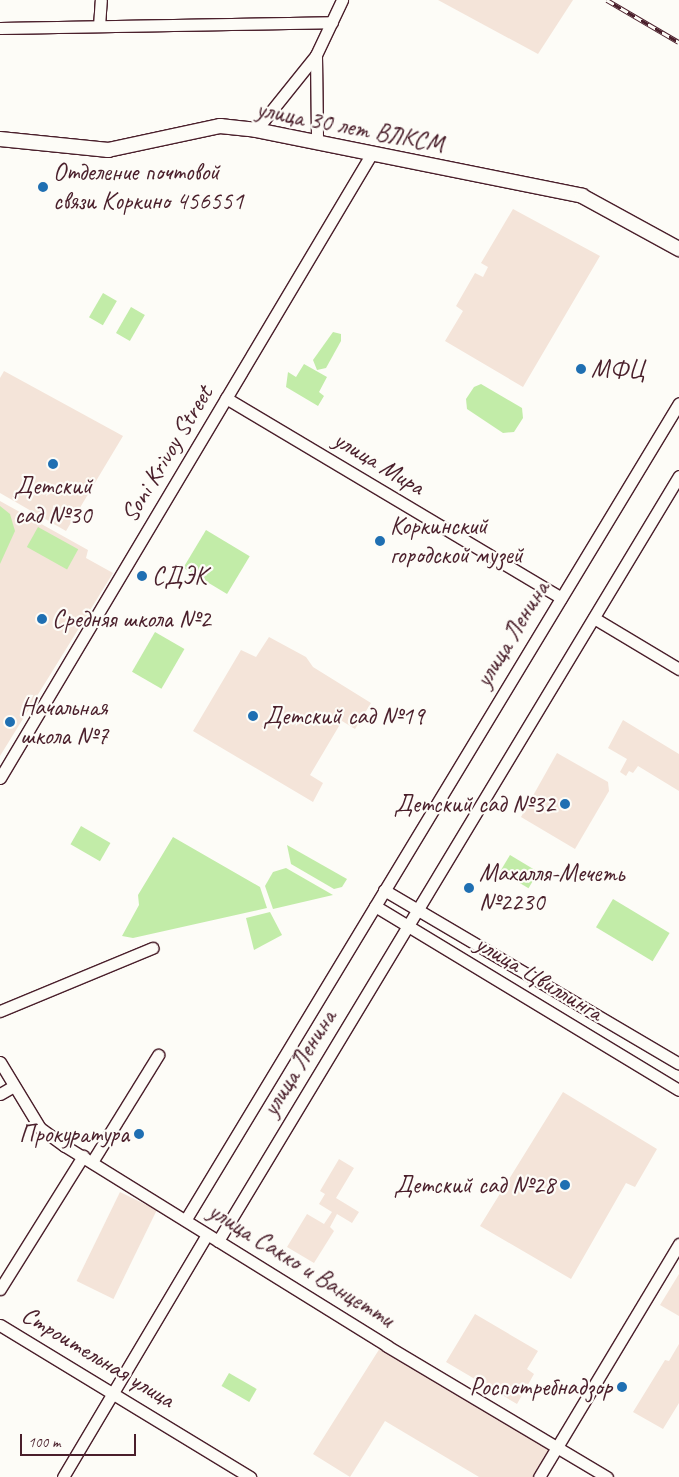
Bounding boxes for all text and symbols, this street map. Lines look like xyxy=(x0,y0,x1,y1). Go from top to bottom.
street label: улица 30 лет ВЛКСМ xyxy=(254,94,446,160)
place label: Отделение почтовой связи Коркино 456551 xyxy=(53,158,244,217)
marker: Отделение почтовой связи Коркино 456551 xyxy=(37,181,49,193)
place label: МФЦ xyxy=(591,354,644,384)
marker: МФЦ xyxy=(575,363,587,375)
street label: Soni Krivoy Street xyxy=(114,380,220,528)
street label: улица Мира xyxy=(328,424,430,502)
marker: Детский сад №30 xyxy=(47,458,59,470)
place label: Детский сад №30 xyxy=(14,472,92,531)
place label: Коркинский городской музей xyxy=(390,512,523,571)
marker: Коркинский городской музей xyxy=(374,535,386,547)
place label: СДЭК xyxy=(152,561,207,591)
marker: СДЭК xyxy=(136,570,148,582)
street label: улица Ленина xyxy=(469,575,555,693)
place label: Средняя школа №2 xyxy=(52,604,210,634)
marker: Средняя школа №2 xyxy=(36,613,48,625)
place label: Начальная школа №7 xyxy=(20,693,108,752)
place label: Детский сад №19 xyxy=(263,701,424,731)
marker: Детский сад №19 xyxy=(247,710,259,722)
marker: Начальная школа №7 xyxy=(4,716,16,728)
place label: Детский сад №32 xyxy=(394,789,555,819)
marker: Детский сад №32 xyxy=(559,798,571,810)
place label: Махалля-Мечеть №2230 xyxy=(479,859,624,918)
marker: Махалля-Мечеть №2230 xyxy=(463,882,475,894)
street label: улица Цвиллинга xyxy=(471,929,607,1027)
street label: улица Ленина xyxy=(256,1004,342,1122)
place label: Прокуратура xyxy=(19,1119,129,1149)
marker: Прокуратура xyxy=(133,1128,145,1140)
place label: Детский сад №28 xyxy=(394,1170,555,1200)
marker: Детский сад №28 xyxy=(559,1179,571,1191)
street label: улица Сакко и Ванцетти xyxy=(203,1196,399,1334)
street label: Строительная улица xyxy=(15,1299,181,1415)
place label: Роспотребнадзор xyxy=(470,1372,612,1402)
marker: Роспотребнадзор xyxy=(616,1381,628,1393)
scale bar xyxy=(22,1424,139,1456)
text: 100 m xyxy=(28,1433,60,1452)

